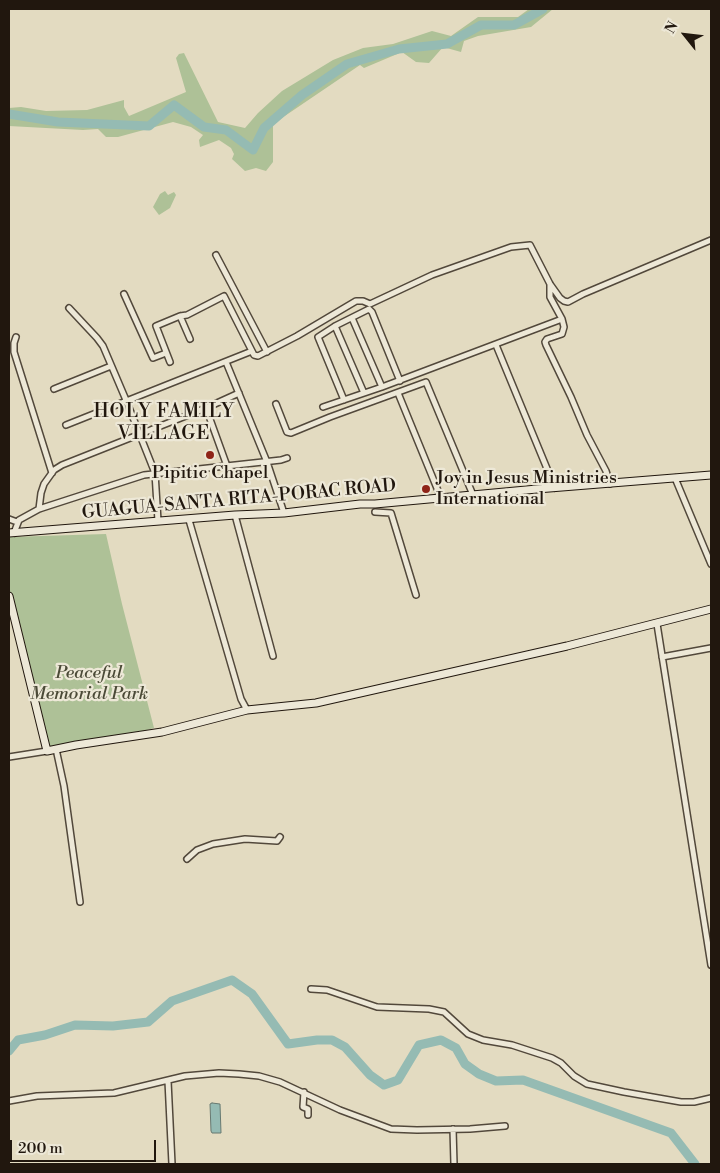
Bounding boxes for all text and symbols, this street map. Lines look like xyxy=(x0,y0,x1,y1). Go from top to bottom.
north arrow xyxy=(660,10,710,60)
text: N xyxy=(661,19,682,37)
district label: HOLY FAMILY VILLAGE xyxy=(92,401,236,445)
marker: Pipitic Chapel xyxy=(204,449,216,461)
place label: Pipitic Chapel xyxy=(152,463,268,485)
place label: Joy in Jesus Ministries International xyxy=(436,468,617,510)
street label: GUAGUA-SANTA RITA-PORAC ROAD xyxy=(81,475,397,525)
marker: Joy in Jesus Ministries International xyxy=(420,483,432,495)
park label: Peaceful Memorial Park xyxy=(30,663,148,706)
scale bar xyxy=(12,1130,159,1162)
text: 200 m xyxy=(18,1139,63,1158)

